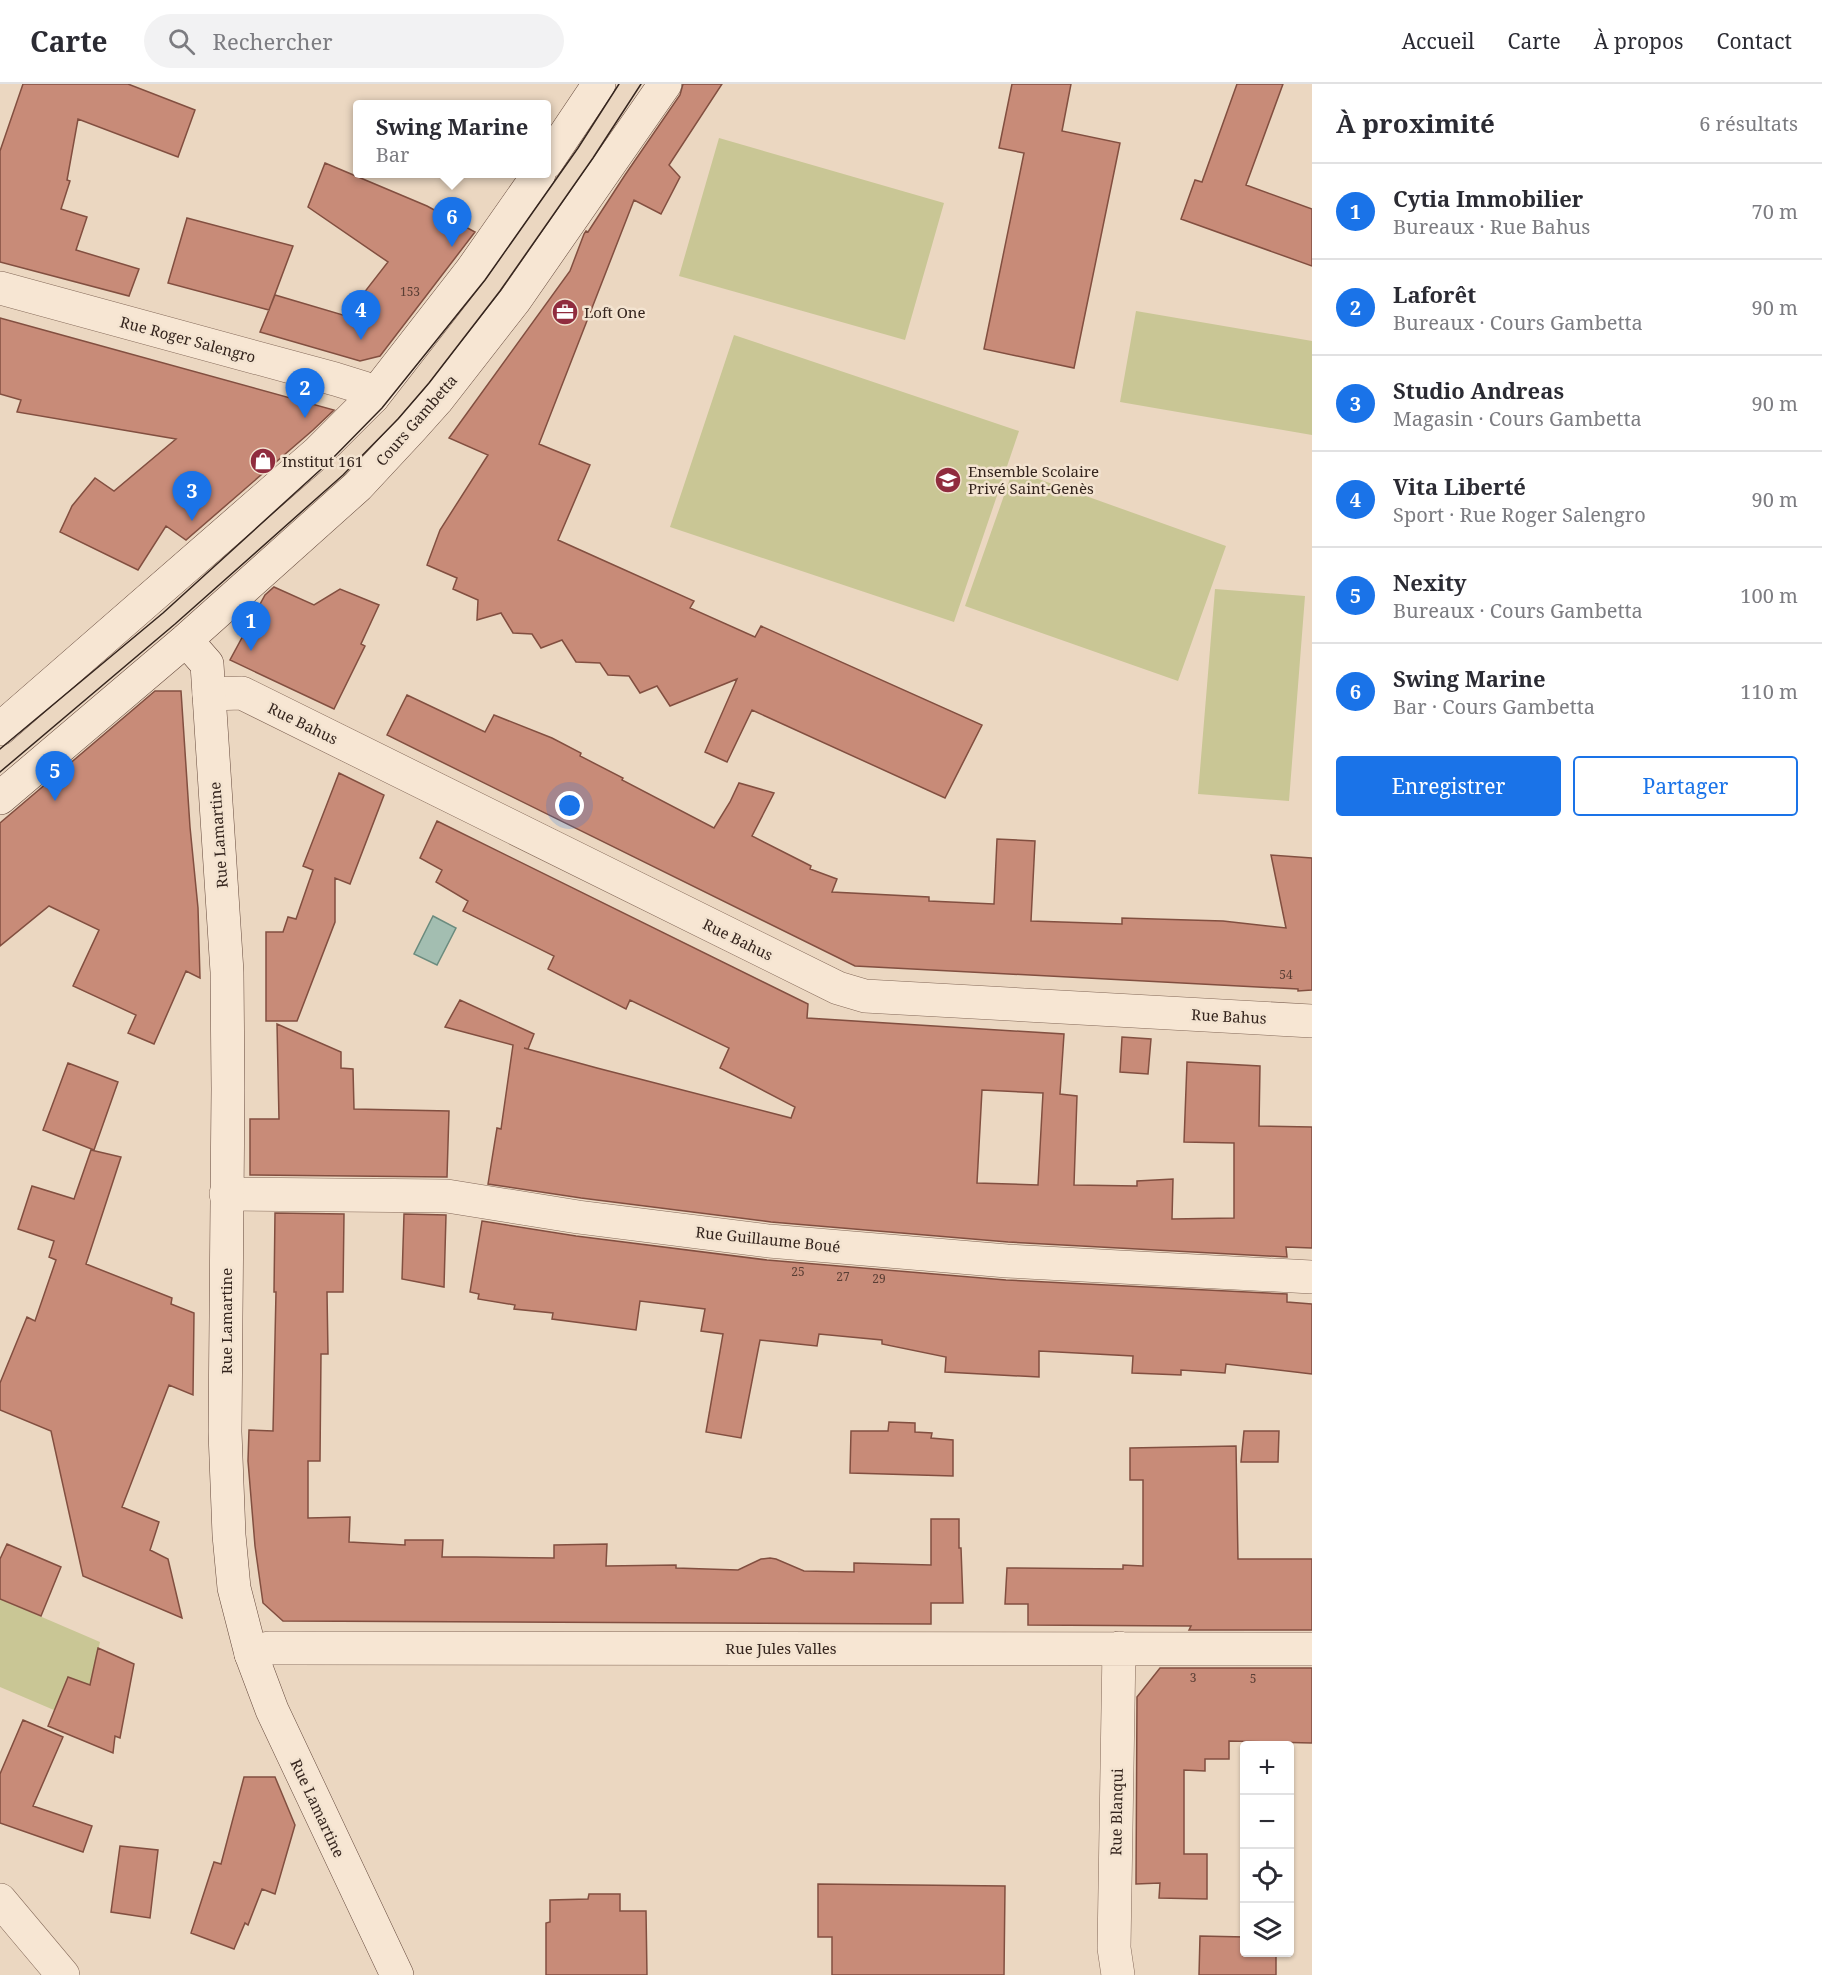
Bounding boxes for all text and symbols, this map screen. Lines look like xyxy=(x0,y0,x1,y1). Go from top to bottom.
search box xyxy=(144,14,564,68)
text: Carte xyxy=(30,22,108,60)
icon: search xyxy=(165,25,198,58)
text: Rechercher xyxy=(213,26,333,56)
text: Accueil xyxy=(1402,27,1475,55)
text: Carte xyxy=(1508,27,1561,55)
text: À propos xyxy=(1594,27,1684,55)
text: Contact xyxy=(1717,27,1792,55)
popup xyxy=(353,100,551,178)
text: À proximité xyxy=(1336,105,1495,141)
text: 6 résultats xyxy=(1699,110,1798,137)
text: Swing Marine xyxy=(376,111,528,141)
text: Bar xyxy=(376,141,410,168)
text: Cytia Immobilier xyxy=(1393,183,1583,213)
pin: 6 xyxy=(432,198,472,247)
text: 1 xyxy=(1350,198,1361,225)
text: 70 m xyxy=(1752,198,1798,225)
text: Bureaux · Rue Bahus xyxy=(1393,213,1590,240)
text: Laforêt xyxy=(1393,279,1476,309)
house number: 153 xyxy=(400,283,420,300)
pin: 4 xyxy=(342,290,380,340)
text: 2 xyxy=(1350,294,1361,321)
text: 90 m xyxy=(1752,294,1798,321)
office icon: Loft One xyxy=(550,297,580,327)
place label: Loft One xyxy=(584,302,646,322)
text: Bureaux · Cours Gambetta xyxy=(1393,309,1643,336)
street label: Rue Roger Salengro xyxy=(118,311,258,367)
pin: 2 xyxy=(286,368,324,418)
street label: Cours Gambetta xyxy=(371,370,461,470)
text: Studio Andreas xyxy=(1393,375,1564,405)
text: 3 xyxy=(1350,390,1361,417)
text: 90 m xyxy=(1752,390,1798,417)
text: Magasin · Cours Gambetta xyxy=(1393,405,1642,432)
shop icon: Institut 161 xyxy=(248,446,278,476)
place label: Institut 161 xyxy=(282,451,363,471)
place label: Ensemble Scolaire Privé Saint-Genès xyxy=(968,461,1099,498)
school or university icon: Ensemble Scolaire Privé Saint-Genès xyxy=(933,465,963,495)
text: Vita Liberté xyxy=(1393,471,1526,501)
pin: 3 xyxy=(172,472,212,521)
text: 4 xyxy=(1350,486,1361,513)
text: 90 m xyxy=(1752,486,1798,513)
text: Sport · Rue Roger Salengro xyxy=(1393,501,1646,528)
text: Nexity xyxy=(1393,567,1467,597)
text: 5 xyxy=(1350,582,1361,609)
text: 100 m xyxy=(1740,582,1798,609)
text: Bureaux · Cours Gambetta xyxy=(1393,597,1643,624)
pin: 1 xyxy=(232,602,270,651)
text: Swing Marine xyxy=(1393,663,1545,693)
text: 6 xyxy=(1350,678,1361,705)
text: 110 m xyxy=(1740,678,1798,705)
text: Bar · Cours Gambetta xyxy=(1393,693,1595,720)
street label: Rue Bahus xyxy=(265,697,341,749)
pin: 5 xyxy=(36,752,74,801)
button: Enregistrer xyxy=(1336,756,1561,816)
button: Partager xyxy=(1573,756,1798,816)
street label: Rue Lamartine xyxy=(204,781,232,889)
your location xyxy=(555,791,584,820)
street label: Rue Bahus xyxy=(700,913,776,965)
house number: 54 xyxy=(1279,966,1293,983)
street label: Rue Bahus xyxy=(1191,1004,1267,1028)
street label: Rue Guillaume Boué xyxy=(694,1221,842,1257)
house number: 25 xyxy=(791,1263,805,1280)
street label: Rue Lamartine xyxy=(216,1268,236,1374)
house number: 27 xyxy=(836,1268,850,1285)
house number: 29 xyxy=(872,1270,886,1287)
street label: Rue Jules Valles xyxy=(725,1638,837,1658)
house number: 3 xyxy=(1190,1669,1197,1686)
house number: 5 xyxy=(1250,1670,1256,1687)
map controls xyxy=(1240,1741,1294,1957)
button: + xyxy=(1240,1741,1294,1795)
street label: Rue Lamartine xyxy=(286,1755,350,1861)
street label: Rue Blanqui xyxy=(1105,1768,1127,1856)
button: − xyxy=(1240,1795,1294,1849)
button: locate xyxy=(1240,1849,1294,1903)
button: layers xyxy=(1240,1903,1294,1957)

